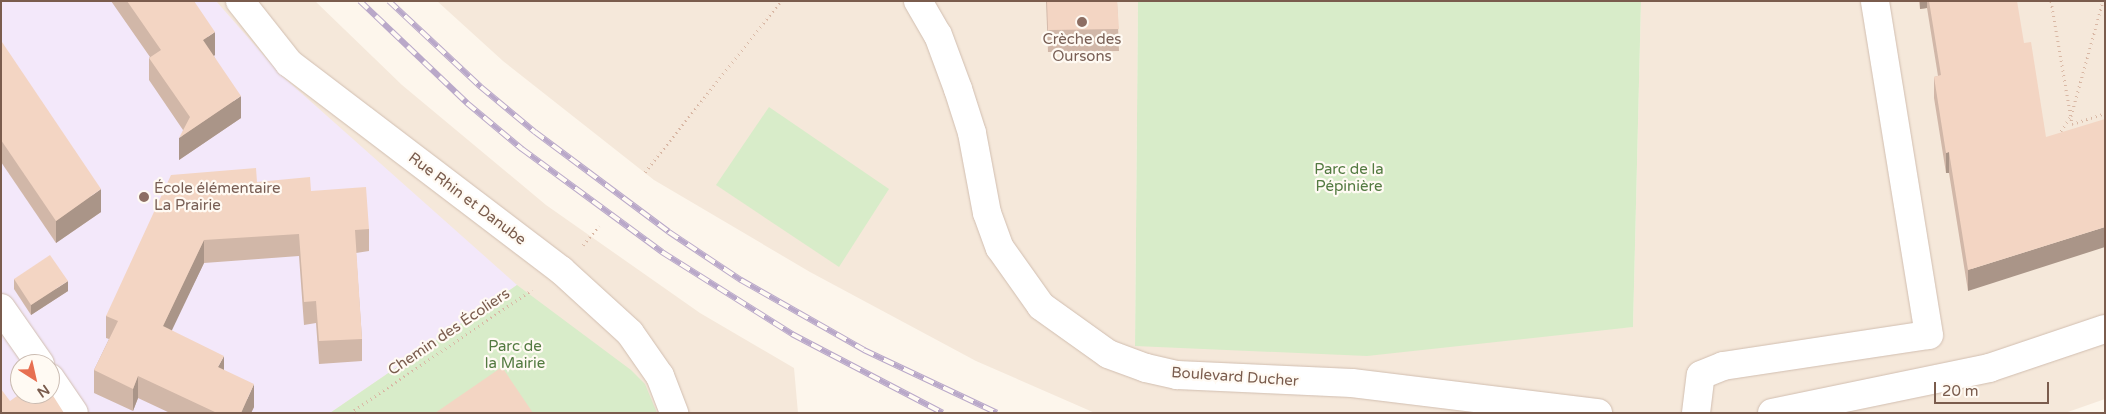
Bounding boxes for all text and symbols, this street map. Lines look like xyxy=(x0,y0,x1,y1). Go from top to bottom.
marker: Crèche des Oursons xyxy=(1076,16,1088,28)
place label: Crèche des Oursons xyxy=(1042,30,1122,65)
street label: Rue Rhin et Danube xyxy=(405,149,529,249)
park label: Parc de la Pépinière xyxy=(1314,160,1384,195)
place label: École élémentaire La Prairie xyxy=(154,179,280,214)
marker: École élémentaire La Prairie xyxy=(138,191,150,203)
street label: Chemin des Écoliers xyxy=(385,285,513,379)
park label: Parc de la Mairie xyxy=(485,337,545,372)
north arrow xyxy=(10,354,60,404)
street label: Boulevard Ducher xyxy=(1171,364,1299,390)
scale bar xyxy=(1936,372,2051,404)
text: N xyxy=(34,381,53,401)
text: 20 m xyxy=(1942,382,1979,400)

